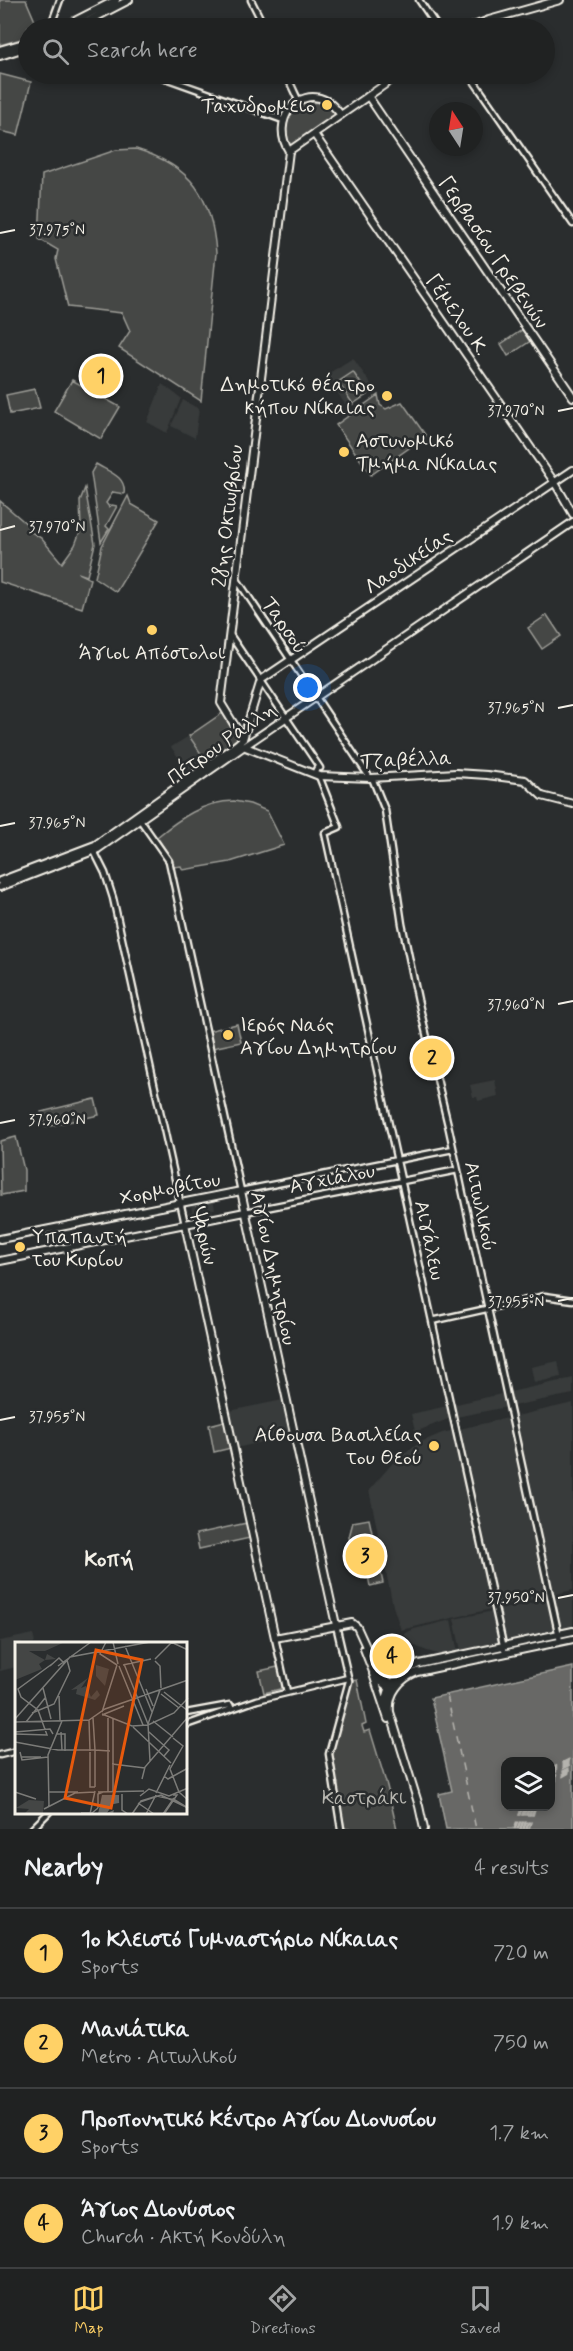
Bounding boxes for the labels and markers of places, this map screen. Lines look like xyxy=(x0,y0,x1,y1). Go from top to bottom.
place label: Ταχυδρομειο xyxy=(201,93,315,120)
marker: Ταχυδρομειο xyxy=(320,98,334,112)
pin: 1 xyxy=(82,354,120,398)
place label: Δημοτικό θέατρο κήπου Νίκαιας xyxy=(220,372,375,422)
marker: Δημοτικό θέατρο κήπου Νίκαιας xyxy=(380,389,394,403)
place label: Αστυνομικό Τμήμα Νίκαιας xyxy=(356,428,497,478)
marker: Αστυνομικό Τμήμα Νίκαιας xyxy=(337,445,351,459)
marker: Άγιοι Απόστολοι xyxy=(145,623,159,637)
place label: Άγιοι Απόστολοι xyxy=(79,640,226,667)
place label: Ιερός Ναός Αγίου Δημητρίου xyxy=(240,1012,397,1062)
marker: Ιερός Ναός Αγίου Δημητρίου xyxy=(221,1028,235,1042)
pin: 2 xyxy=(412,1036,452,1080)
place label: Υπαπαντή του Κυρίου xyxy=(31,1224,127,1274)
marker: Υπαπαντή του Κυρίου xyxy=(13,1240,27,1254)
place label: Αίθουσα Βασιλείας του Θεού xyxy=(254,1422,422,1472)
marker: Αίθουσα Βασιλείας του Θεού xyxy=(427,1439,441,1453)
pin: 3 xyxy=(346,1534,385,1578)
pin: 4 xyxy=(372,1634,412,1678)

